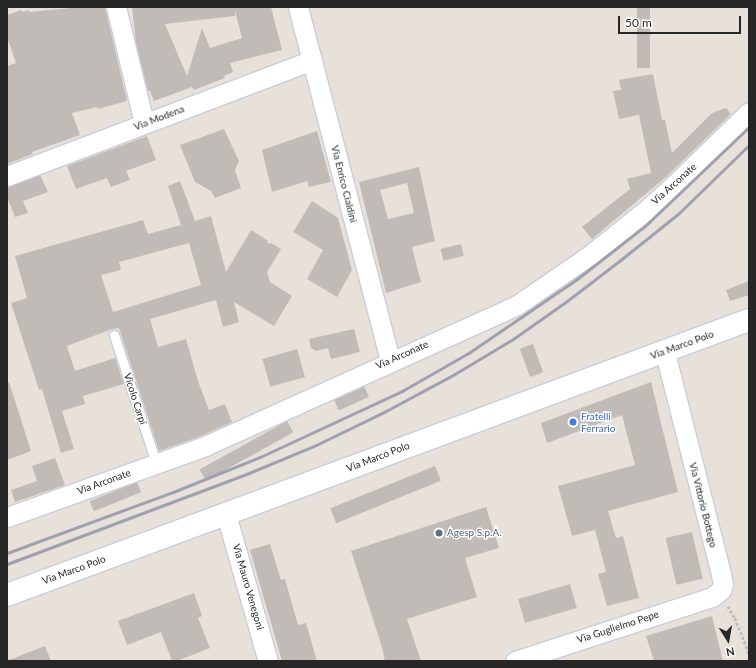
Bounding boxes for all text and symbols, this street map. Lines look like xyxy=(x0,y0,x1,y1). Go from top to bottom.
scale bar xyxy=(620,8,743,34)
text: 50 m xyxy=(625,15,652,30)
street label: Via Modena xyxy=(132,103,186,133)
street label: Via Enrico Cialdini xyxy=(329,144,359,224)
street label: Via Arconate xyxy=(649,161,699,207)
street label: Via Marco Polo xyxy=(649,328,715,362)
street label: Via Arconate xyxy=(374,338,430,372)
street label: Vicolo Carpi xyxy=(121,372,149,426)
place label: Fratelli Ferrario xyxy=(581,410,615,434)
marker: Fratelli Ferrario xyxy=(568,417,578,427)
street label: Via Marco Polo xyxy=(345,439,411,475)
street label: Via Vittorio Bottego xyxy=(687,461,719,549)
street label: Via Arconate xyxy=(75,467,133,497)
place label: Agesp S.p.A. xyxy=(447,527,502,539)
marker: Agesp S.p.A. xyxy=(434,528,444,538)
street label: Via Mauro Venegoni xyxy=(230,543,266,631)
street label: Via Marco Polo xyxy=(41,553,107,587)
street label: Via Guglielmo Pepe xyxy=(576,608,660,646)
north arrow xyxy=(708,620,748,660)
text: N xyxy=(725,645,736,659)

